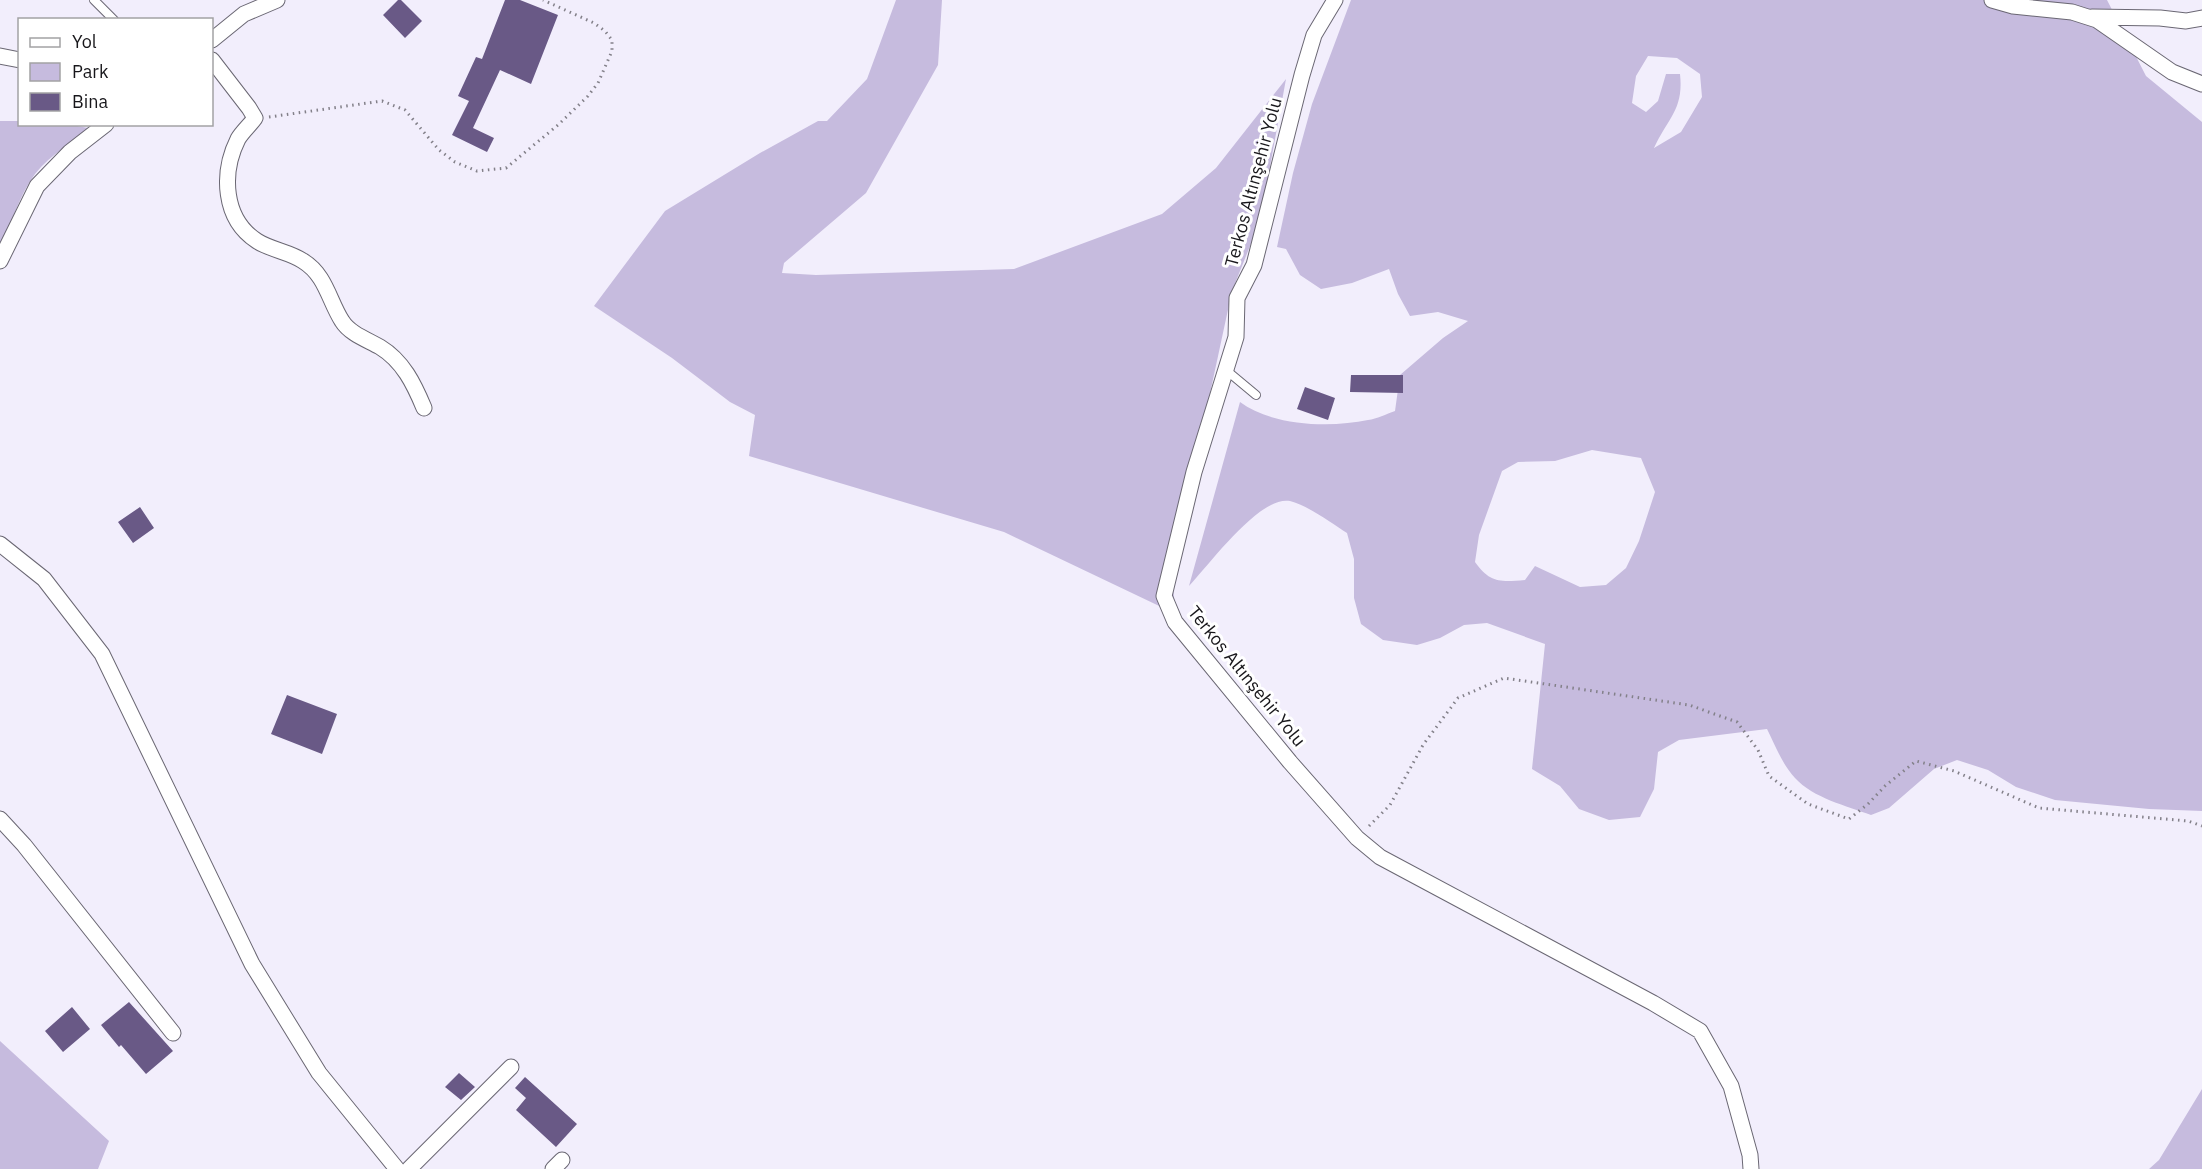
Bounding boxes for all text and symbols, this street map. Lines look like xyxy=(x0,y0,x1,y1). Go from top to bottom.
legend xyxy=(18,18,213,126)
text: Yol xyxy=(72,30,97,53)
text: Park xyxy=(72,60,109,83)
text: Bina xyxy=(72,90,108,113)
street label: Terkos Altınşehir Yolu xyxy=(1219,95,1287,269)
street label: Terkos Altınşehir Yolu xyxy=(1183,601,1311,751)

